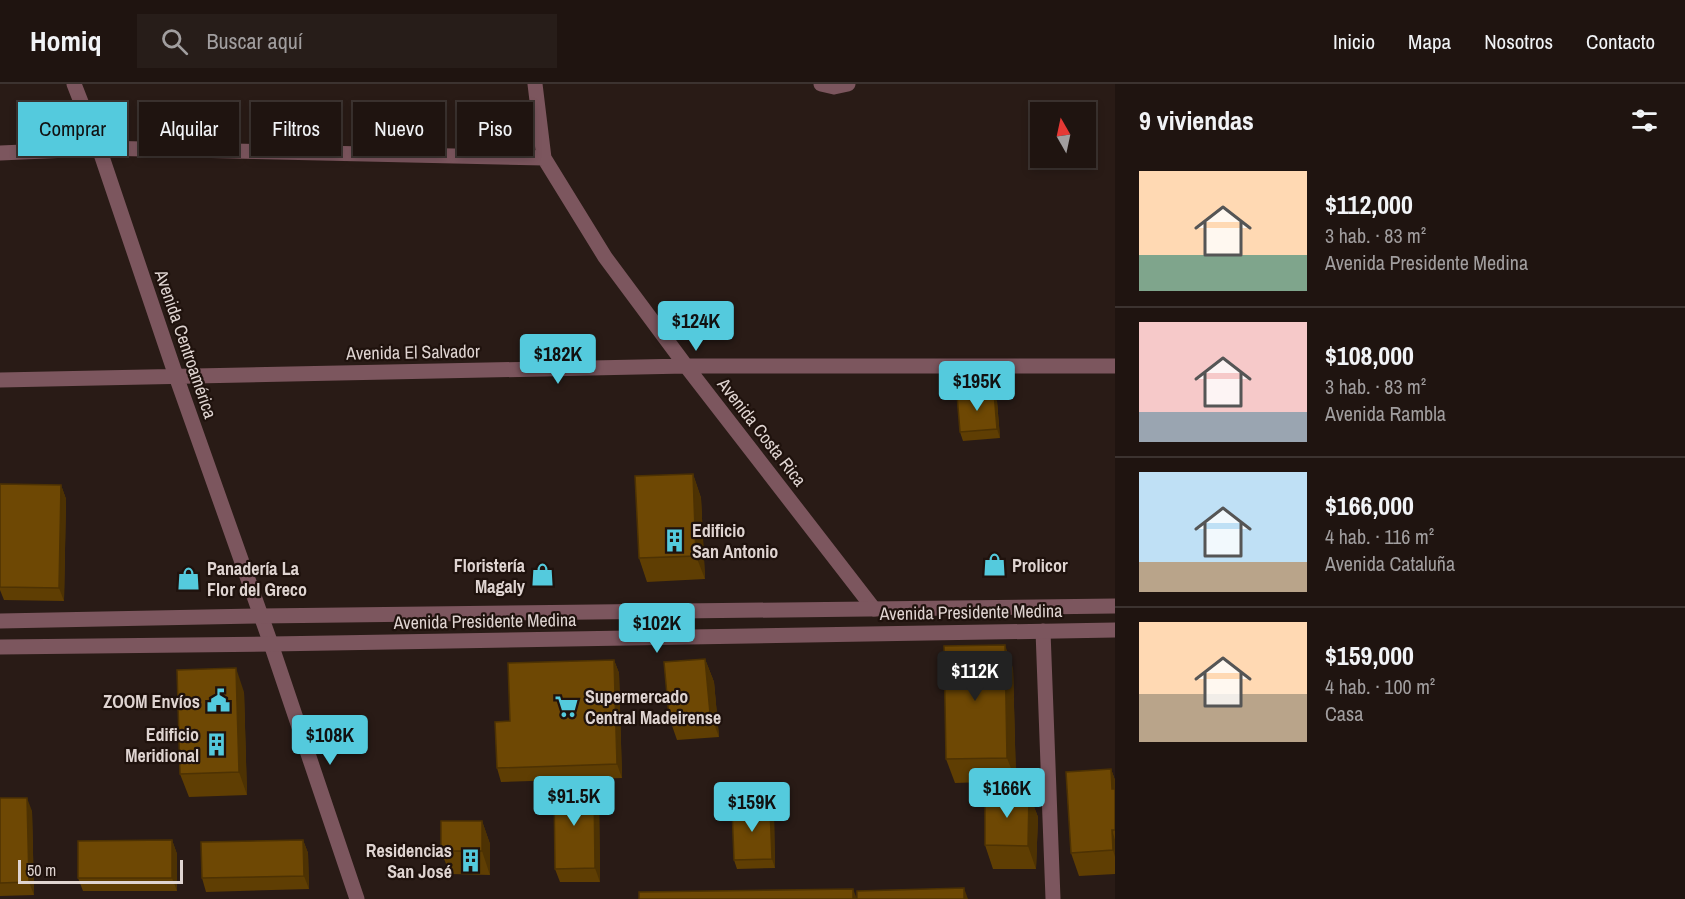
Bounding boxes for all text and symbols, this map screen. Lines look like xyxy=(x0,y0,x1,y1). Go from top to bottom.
search box xyxy=(137,14,557,68)
text: Homiq xyxy=(30,22,101,60)
icon: search xyxy=(158,25,191,58)
text: Buscar aquí xyxy=(206,26,303,56)
text: Inicio xyxy=(1333,27,1375,56)
text: Mapa xyxy=(1408,27,1451,56)
text: Nosotros xyxy=(1484,27,1553,56)
text: Contacto xyxy=(1586,27,1655,56)
chip: Comprar xyxy=(18,102,127,156)
chip: Alquilar xyxy=(139,102,239,156)
chip: Filtros xyxy=(251,102,341,156)
chip: Nuevo xyxy=(353,102,445,156)
chip: Piso xyxy=(457,102,533,156)
north arrow xyxy=(1030,102,1096,168)
map controls xyxy=(1030,102,1096,168)
text: 9 viviendas xyxy=(1139,103,1254,138)
icon: filters xyxy=(1628,104,1661,137)
text: $112,000 xyxy=(1325,187,1413,222)
icon: home xyxy=(1187,195,1259,267)
text: 3 hab. · 83 m² xyxy=(1325,222,1426,249)
text: Avenida Presidente Medina xyxy=(1325,249,1528,276)
street label: Avenida Centroamérica xyxy=(149,265,223,422)
pin: $124K xyxy=(654,301,738,352)
text: $124K xyxy=(672,307,720,334)
pin: $182K xyxy=(516,334,600,385)
street label: Avenida El Salvador xyxy=(345,338,480,366)
text: $108,000 xyxy=(1325,338,1414,373)
text: $182K xyxy=(534,340,582,367)
icon: home xyxy=(1187,346,1259,418)
pin: $195K xyxy=(935,361,1019,412)
text: $195K xyxy=(953,367,1001,394)
street label: Avenida Costa Rica xyxy=(711,372,812,491)
text: 3 hab. · 83 m² xyxy=(1325,373,1426,400)
text: Avenida Rambla xyxy=(1325,400,1446,427)
text: $166,000 xyxy=(1325,488,1414,523)
icon: home xyxy=(1187,496,1259,568)
place label: Edificio San Antonio xyxy=(692,518,778,564)
text: 4 hab. · 116 m² xyxy=(1325,523,1434,550)
building icon: Edificio San Antonio xyxy=(661,527,687,553)
text: Avenida Cataluña xyxy=(1325,550,1455,577)
shop icon: Prolicor xyxy=(981,552,1007,578)
place label: Floristería Magaly xyxy=(454,553,526,599)
place label: Prolicor xyxy=(1012,553,1068,578)
place label: Panadería La Flor del Greco xyxy=(207,556,307,602)
shop icon: Floristería Magaly xyxy=(530,562,556,588)
shop icon: Panadería La Flor del Greco xyxy=(176,565,202,591)
street label: Avenida Presidente Medina xyxy=(878,598,1063,626)
pin: $102K xyxy=(615,603,699,654)
street label: Avenida Presidente Medina xyxy=(392,607,577,635)
text: $102K xyxy=(633,609,681,636)
text: $159,000 xyxy=(1325,638,1414,673)
icon: home xyxy=(1187,646,1259,718)
pin: $112K xyxy=(933,651,1017,702)
text: $112K xyxy=(951,657,999,684)
text: 4 hab. · 100 m² xyxy=(1325,673,1435,700)
place label: Supermercado Central Madeirense xyxy=(585,684,721,730)
public building icon: ZOOM Envíos xyxy=(205,688,231,714)
place label: ZOOM Envíos xyxy=(103,689,200,714)
supermarket icon: Supermercado Central Madeirense xyxy=(554,693,580,719)
text: Casa xyxy=(1325,700,1363,727)
pin: $108K xyxy=(288,715,372,766)
text: $108K xyxy=(306,721,354,748)
place label: Edificio Meridional xyxy=(125,722,199,768)
building icon: Edificio Meridional xyxy=(204,731,230,757)
pin: $166K xyxy=(965,768,1049,819)
text: $166K xyxy=(983,774,1031,801)
pin: $91.5K xyxy=(525,776,623,827)
text: $91.5K xyxy=(548,782,600,809)
pin: $159K xyxy=(710,782,794,833)
text: $159K xyxy=(728,788,776,815)
place label: Residencias San José xyxy=(366,838,452,884)
building icon: Residencias San José xyxy=(457,847,483,873)
scale bar xyxy=(18,857,183,884)
text: 50 m xyxy=(27,859,56,881)

